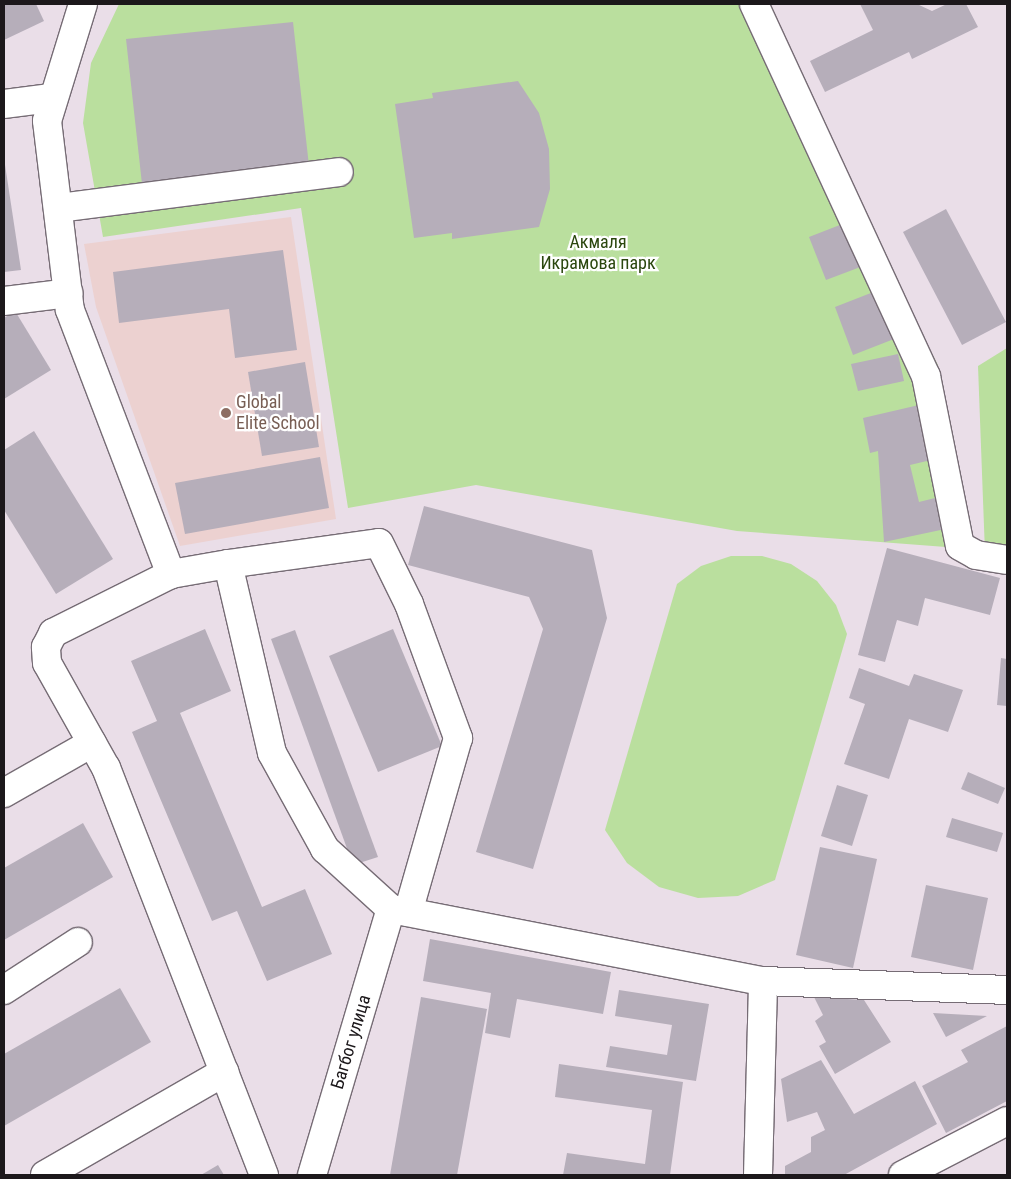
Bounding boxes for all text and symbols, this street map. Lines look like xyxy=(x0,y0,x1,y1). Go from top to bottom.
park label: Акмаля Икрамова парк xyxy=(540,232,656,274)
place label: Global Elite School xyxy=(236,392,320,434)
marker: Global Elite School xyxy=(220,407,232,419)
street label: Багбог улица xyxy=(326,992,376,1092)

